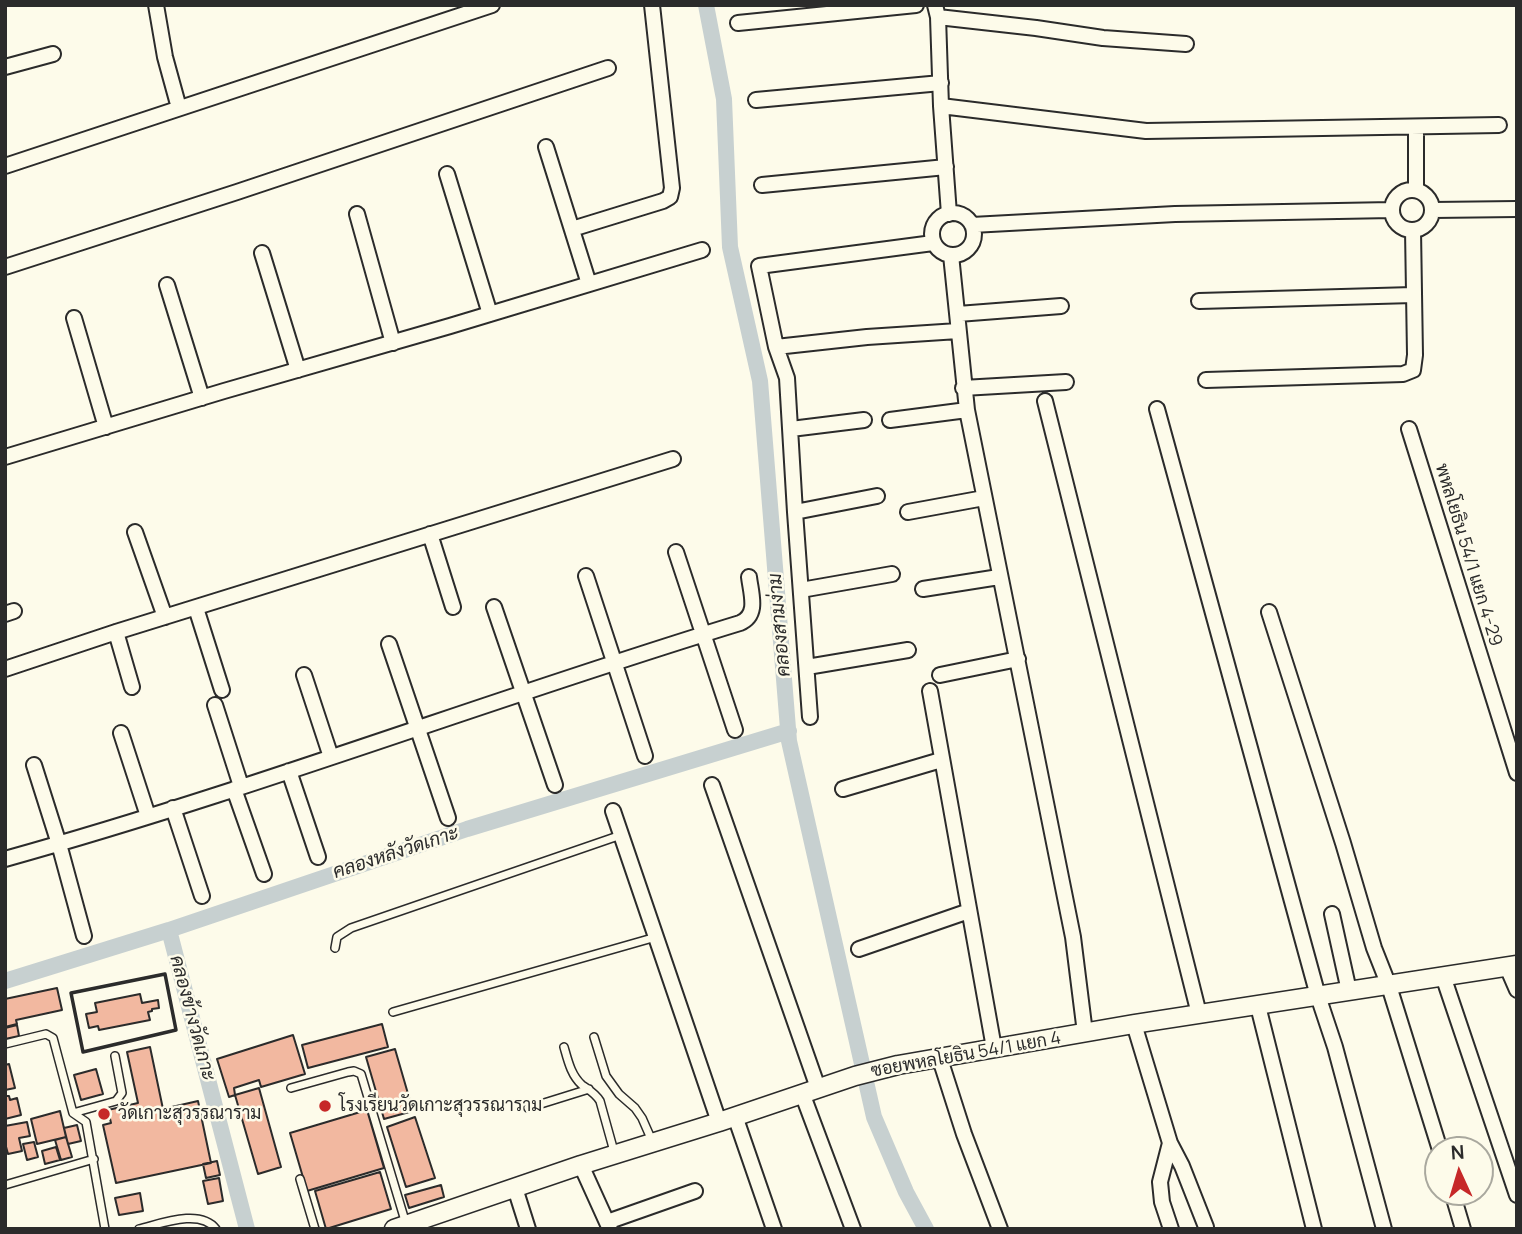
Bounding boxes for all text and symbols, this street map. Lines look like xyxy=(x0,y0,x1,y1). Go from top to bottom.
street label: พหลโยธิน 54/1 แยก 4-29 xyxy=(1430,461,1506,649)
water label: คลองสามง่าม xyxy=(764,572,796,678)
water label: คลองหลังวัดเกาะ xyxy=(330,822,462,884)
water label: คลองข้างวัดเกาะ xyxy=(164,953,220,1083)
street label: ซอยพหลโยธิน 54/1 แยก 4 xyxy=(869,1028,1063,1082)
place label: โรงเรียนวัดเกาะสุวรรณาราม xyxy=(339,1095,542,1117)
marker: โรงเรียนวัดเกาะสุวรรณาราม xyxy=(317,1098,333,1114)
place label: วัดเกาะสุวรรณาราม xyxy=(118,1103,261,1125)
marker: วัดเกาะสุวรรณาราม xyxy=(96,1106,112,1122)
north arrow xyxy=(1424,1136,1494,1206)
text: N xyxy=(1450,1139,1465,1165)

